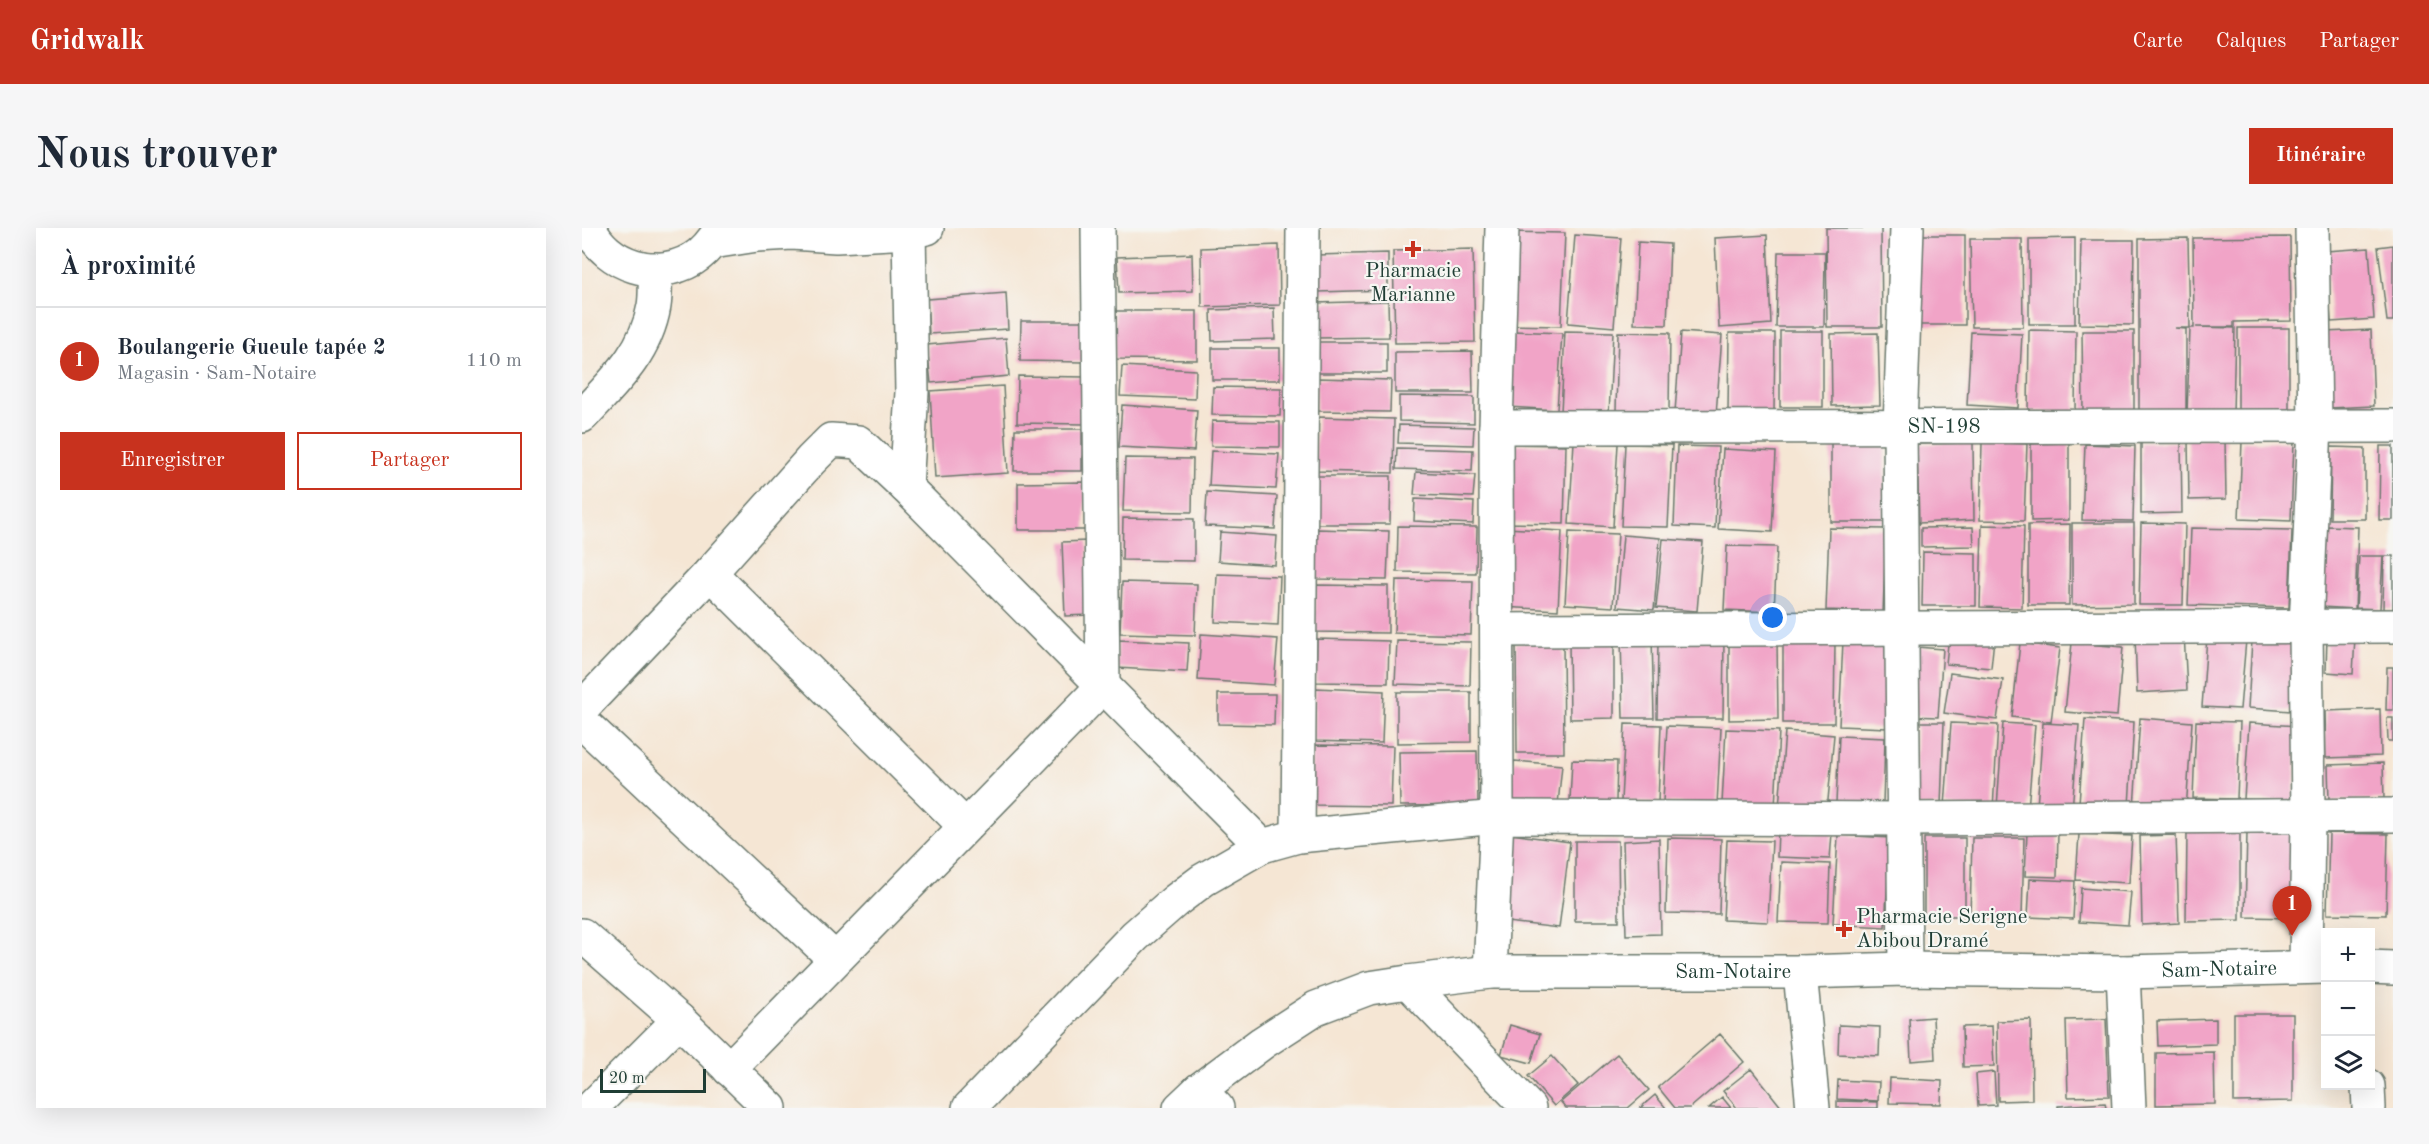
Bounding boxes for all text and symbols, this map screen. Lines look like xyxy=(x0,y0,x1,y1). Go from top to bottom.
text: Gridwalk xyxy=(30,28,145,56)
text: Carte xyxy=(2133,31,2183,52)
text: Calques xyxy=(2216,31,2286,52)
text: Partager xyxy=(2319,31,2399,52)
button: Itinéraire xyxy=(2249,128,2393,184)
text: Nous trouver xyxy=(36,135,278,177)
marker: Pharmacie Marianne xyxy=(1406,242,1420,256)
text: À proximité xyxy=(60,254,196,280)
place label: Pharmacie Marianne xyxy=(1365,261,1461,306)
text: Boulangerie Gueule tapée 2 xyxy=(117,337,386,359)
text: 1 xyxy=(74,351,85,371)
text: 110 m xyxy=(466,351,522,371)
text: Magasin · Sam-Notaire xyxy=(117,364,317,384)
street label: SN-198 xyxy=(1907,416,1981,437)
button: Enregistrer xyxy=(60,432,285,490)
button: Partager xyxy=(297,432,522,490)
your location xyxy=(1758,603,1787,632)
pin: 1 xyxy=(2272,886,2312,936)
place label: Pharmacie Serigne Abibou Dramé xyxy=(1856,907,2027,952)
marker: Pharmacie Serigne Abibou Dramé xyxy=(1837,922,1851,936)
map controls xyxy=(2321,928,2375,1090)
button: + xyxy=(2321,928,2375,982)
street label: Sam-Notaire xyxy=(2161,958,2277,982)
street label: Sam-Notaire xyxy=(1675,962,1791,983)
button: − xyxy=(2321,982,2375,1036)
button: layers xyxy=(2321,1036,2375,1090)
scale bar xyxy=(600,1066,706,1094)
text: 20 m xyxy=(609,1071,645,1087)

